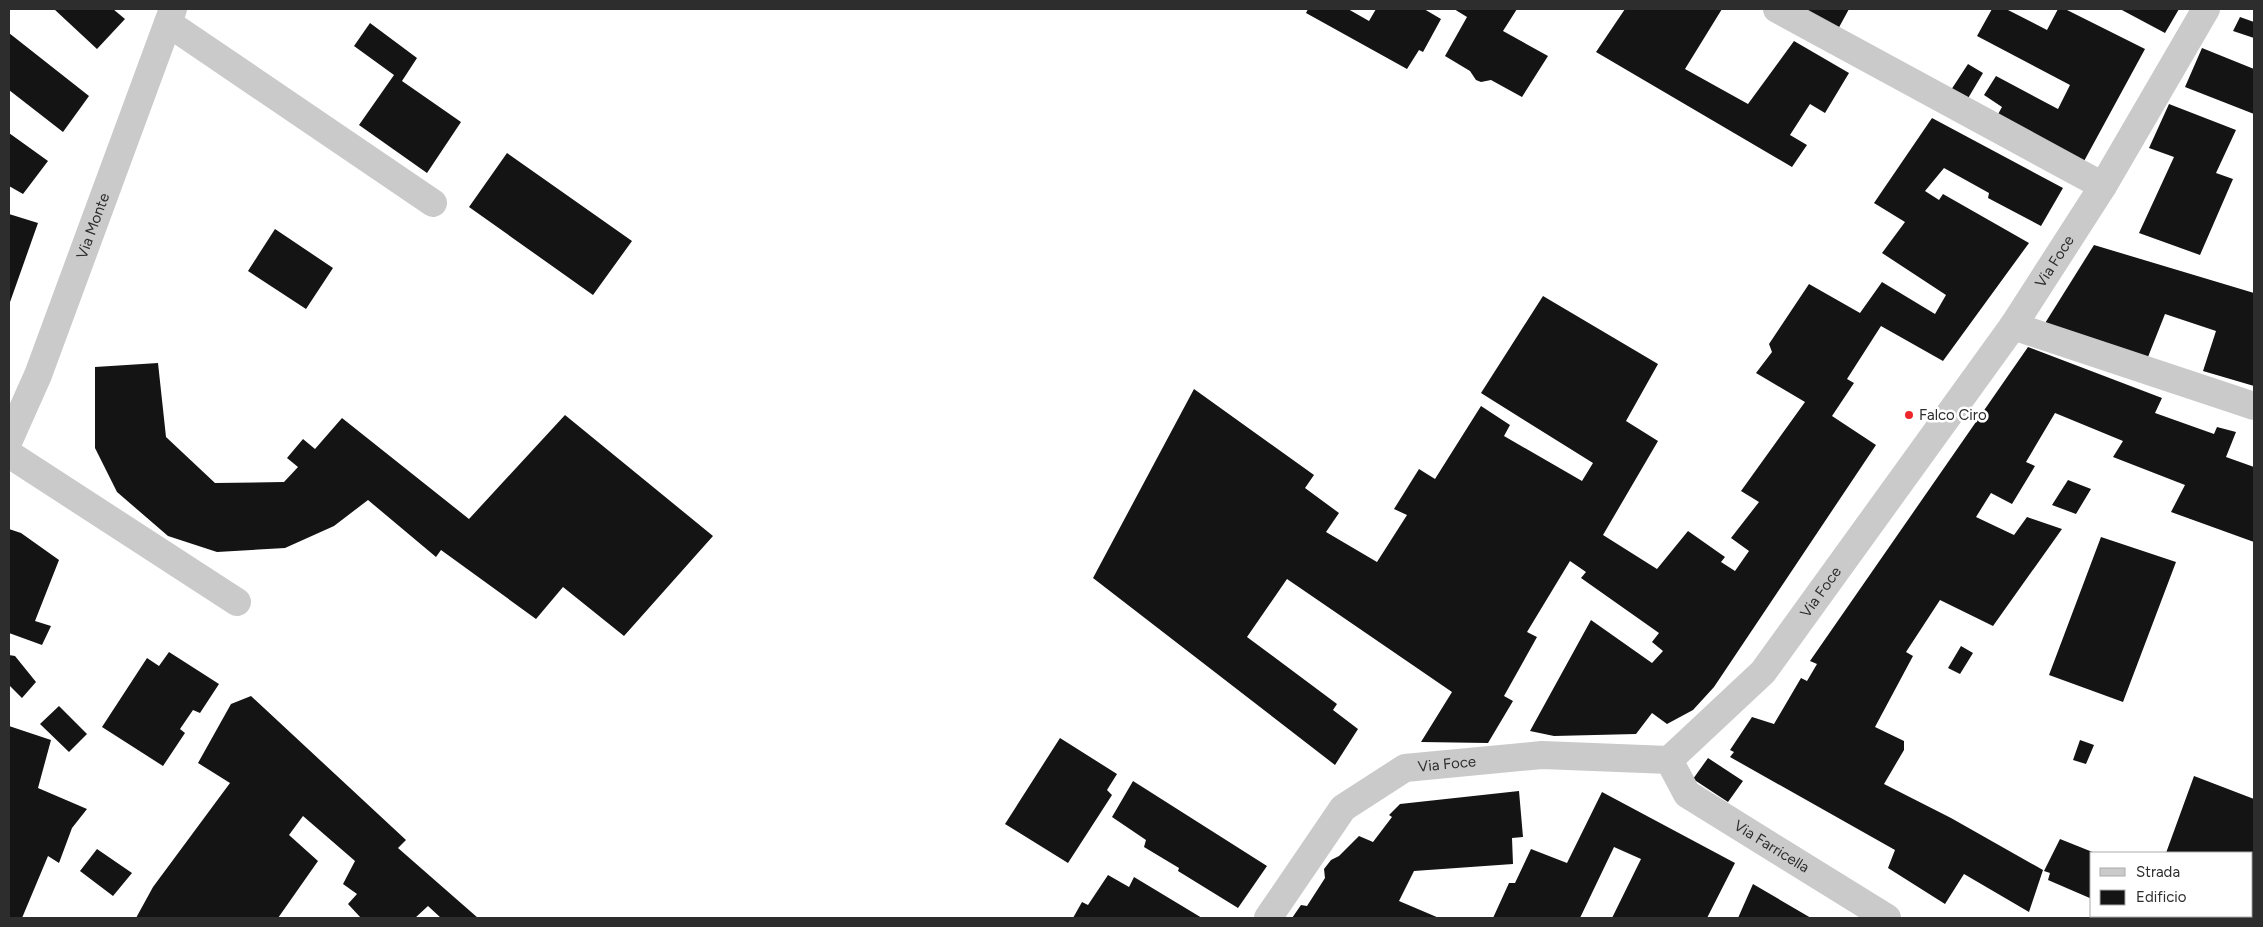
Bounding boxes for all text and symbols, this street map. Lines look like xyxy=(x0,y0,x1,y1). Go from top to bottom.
street label: Via Monte xyxy=(73,191,113,261)
street label: Via Foce xyxy=(2031,232,2078,291)
place label: Falco Ciro xyxy=(1919,406,1987,424)
marker: Falco Ciro xyxy=(1903,409,1915,421)
street label: Via Foce xyxy=(1796,563,1845,621)
street label: Via Foce xyxy=(1417,752,1477,776)
street label: Via Farricella xyxy=(1731,816,1813,877)
legend xyxy=(2090,852,2253,917)
text: Strada xyxy=(2136,863,2180,881)
text: Edificio xyxy=(2136,888,2187,906)

